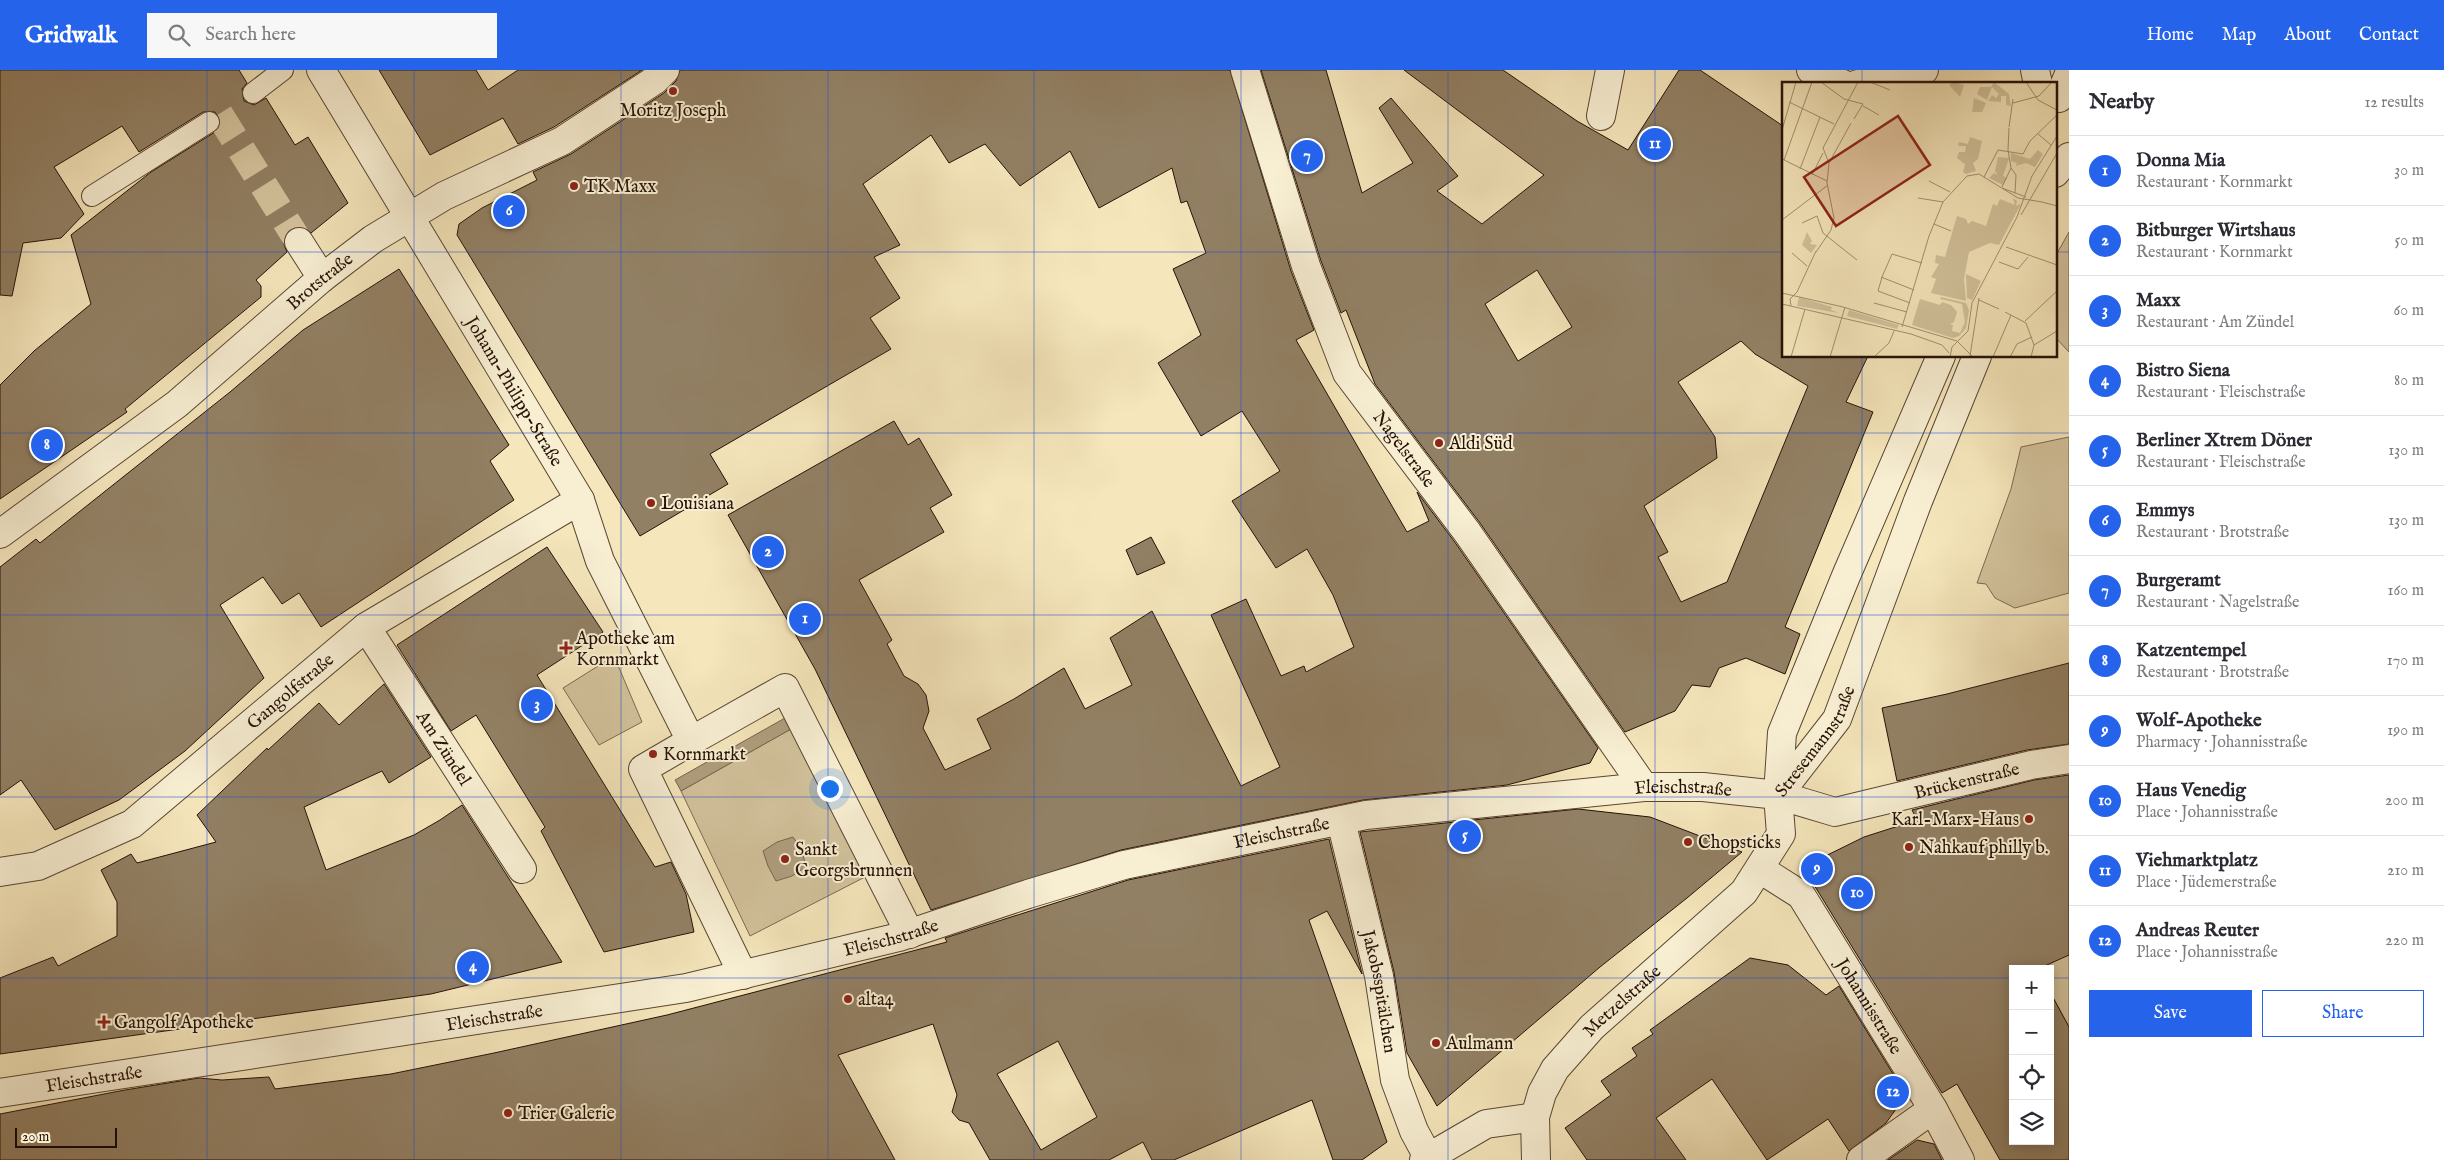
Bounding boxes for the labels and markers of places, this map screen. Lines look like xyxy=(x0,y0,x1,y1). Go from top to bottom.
marker: Moritz Joseph xyxy=(667,85,679,97)
place label: Moritz Joseph xyxy=(620,100,727,123)
pin: 11 xyxy=(1639,125,1671,163)
pin: 7 xyxy=(1291,137,1323,175)
place label: TK Maxx xyxy=(584,176,657,199)
marker: TK Maxx xyxy=(568,180,580,192)
pin: 6 xyxy=(493,192,525,230)
pin: 8 xyxy=(31,426,63,464)
place label: Aldi Süd xyxy=(1448,433,1513,456)
marker: Aldi Süd xyxy=(1433,437,1445,449)
place label: Louisiana xyxy=(661,493,734,516)
marker: Louisiana xyxy=(645,497,657,509)
pin: 2 xyxy=(752,533,784,571)
pin: 1 xyxy=(789,600,821,638)
place label: Apotheke am Kornmarkt xyxy=(575,628,675,672)
marker: Apotheke am Kornmarkt xyxy=(560,642,572,654)
pin: 3 xyxy=(521,686,553,724)
place label: Kornmarkt xyxy=(663,744,746,767)
marker: Kornmarkt xyxy=(647,748,659,760)
place label: Karl-Marx-Haus xyxy=(1891,809,2019,832)
marker: Karl-Marx-Haus xyxy=(2023,813,2035,825)
pin: 5 xyxy=(1449,817,1481,855)
place label: Chopsticks xyxy=(1698,832,1781,855)
marker: Chopsticks xyxy=(1682,836,1694,848)
place label: Nahkauf philly b. xyxy=(1919,837,2049,860)
place label: Sankt Georgsbrunnen xyxy=(795,839,913,883)
marker: Nahkauf philly b. xyxy=(1903,841,1915,853)
pin: 9 xyxy=(1801,850,1833,888)
marker: Sankt Georgsbrunnen xyxy=(779,853,791,865)
pin: 10 xyxy=(1841,874,1873,912)
pin: 4 xyxy=(457,948,489,986)
place label: alta4 xyxy=(858,989,894,1012)
marker: alta4 xyxy=(842,993,854,1005)
place label: Gangolf Apotheke xyxy=(114,1012,254,1035)
marker: Gangolf Apotheke xyxy=(98,1016,110,1028)
place label: Aulmann xyxy=(1445,1033,1514,1056)
marker: Aulmann xyxy=(1430,1037,1442,1049)
pin: 12 xyxy=(1877,1073,1909,1111)
place label: Trier Galerie xyxy=(518,1103,615,1126)
marker: Trier Galerie xyxy=(502,1107,514,1119)

